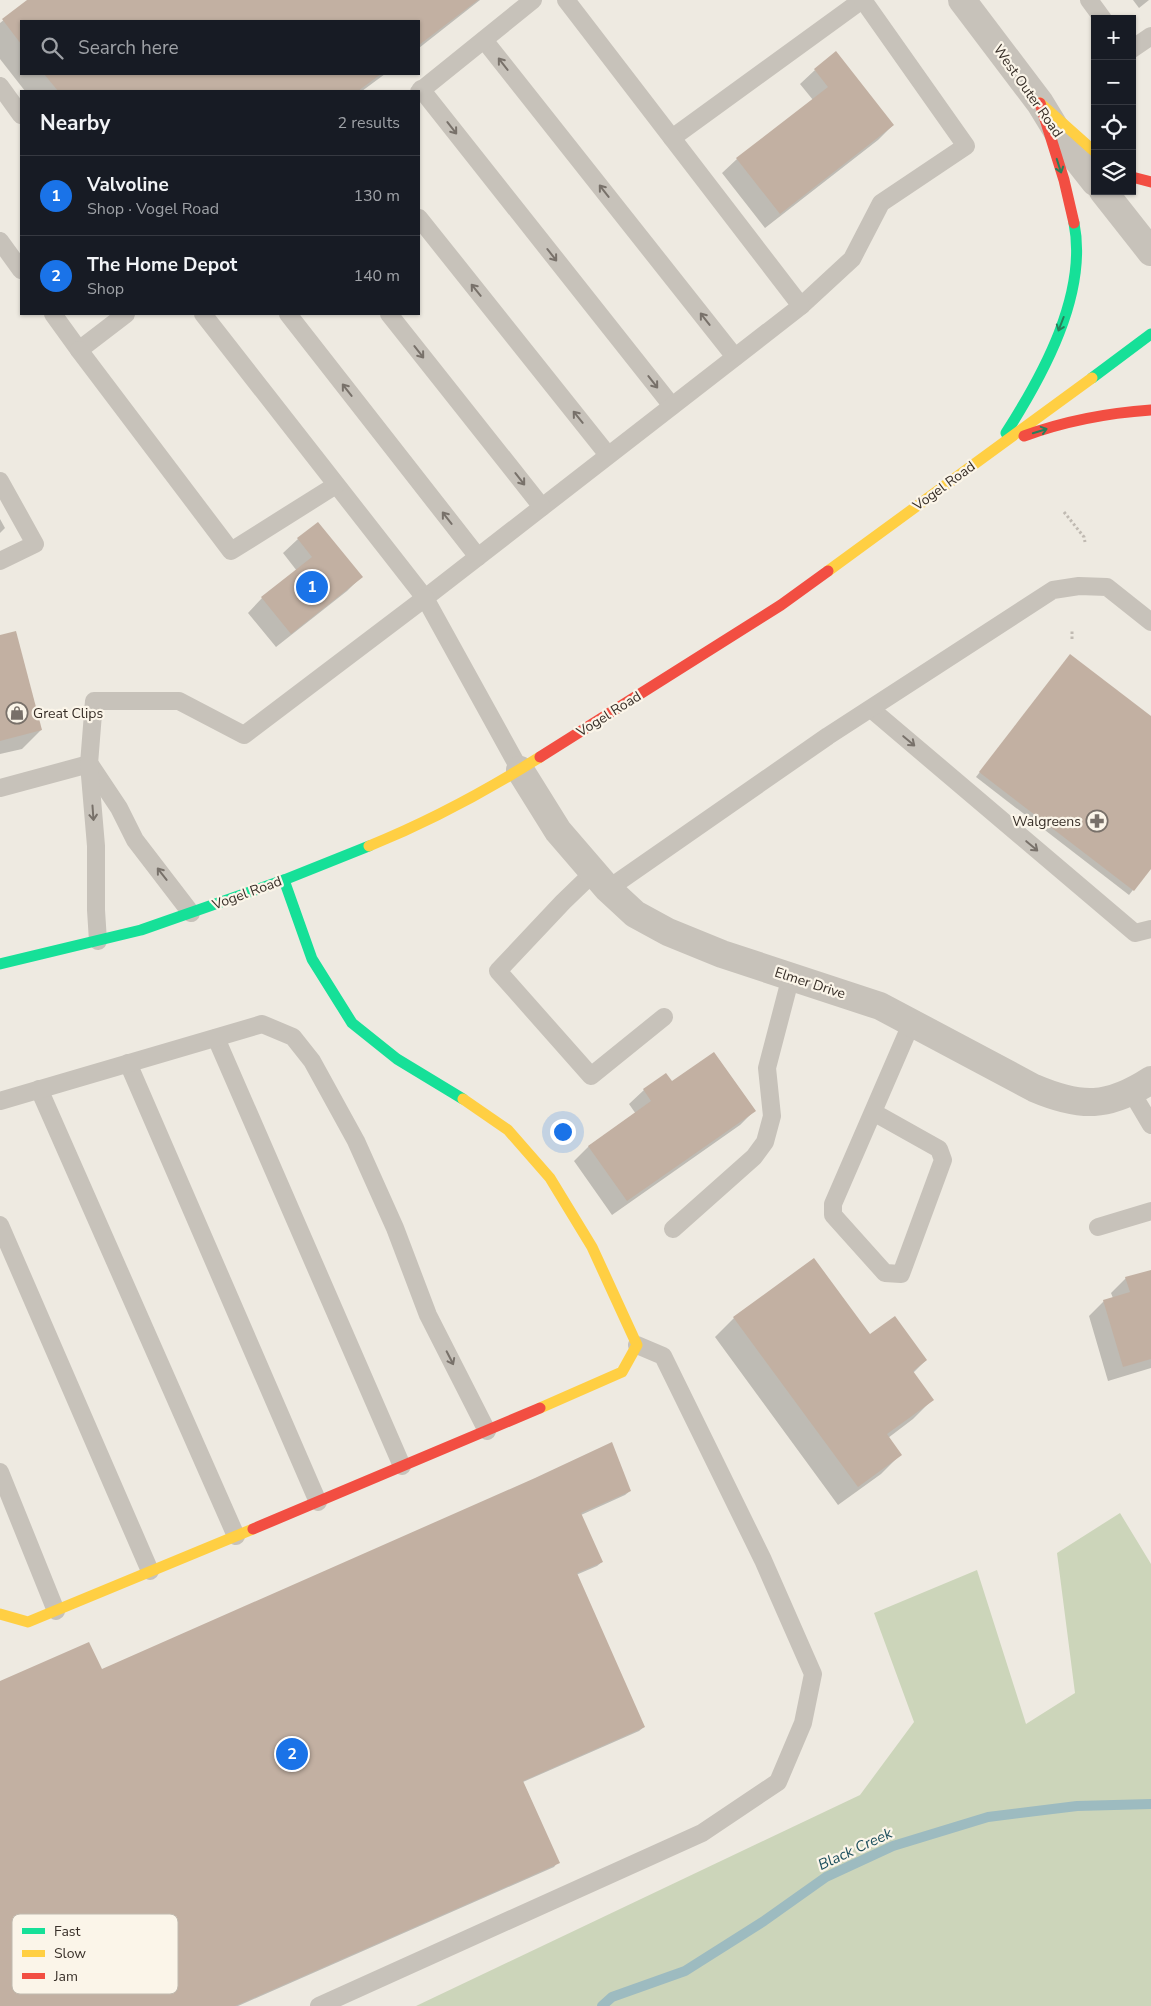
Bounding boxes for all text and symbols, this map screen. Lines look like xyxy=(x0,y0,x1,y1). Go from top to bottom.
map controls xyxy=(1091,15,1136,195)
button: + xyxy=(1091,15,1136,60)
search box xyxy=(20,20,420,75)
icon: search xyxy=(38,34,66,62)
text: Search here xyxy=(78,35,179,61)
street label: West Outer Road xyxy=(989,41,1067,141)
one-way arrow xyxy=(498,57,508,71)
button: − xyxy=(1091,60,1136,105)
button: locate xyxy=(1091,105,1136,150)
text: Nearby xyxy=(40,109,110,137)
text: 2 results xyxy=(338,112,400,134)
one-way arrow xyxy=(446,121,457,134)
button: layers xyxy=(1091,150,1136,195)
one-way arrow xyxy=(1055,158,1064,173)
text: Valvoline xyxy=(87,172,169,198)
text: 1 xyxy=(51,185,61,207)
text: 130 m xyxy=(353,185,400,207)
one-way arrow xyxy=(598,185,609,198)
text: Shop · Vogel Road xyxy=(87,198,219,220)
one-way arrow xyxy=(547,248,558,261)
text: The Home Depot xyxy=(87,252,237,278)
text: 2 xyxy=(51,265,61,287)
text: 140 m xyxy=(353,265,400,287)
text: Shop xyxy=(87,278,124,300)
one-way arrow xyxy=(471,284,482,297)
one-way arrow xyxy=(699,313,710,326)
one-way arrow xyxy=(1055,316,1065,331)
one-way arrow xyxy=(414,345,424,359)
one-way arrow xyxy=(648,376,659,389)
one-way arrow xyxy=(342,384,353,397)
one-way arrow xyxy=(572,411,583,424)
one-way arrow xyxy=(1032,425,1048,435)
street label: Vogel Road xyxy=(908,457,979,516)
one-way arrow xyxy=(515,472,526,485)
one-way arrow xyxy=(442,512,453,525)
pin: 1 xyxy=(296,568,328,606)
street label: Vogel Road xyxy=(572,687,645,742)
shop icon: Great Clips xyxy=(5,701,29,725)
place label: Great Clips xyxy=(33,704,103,723)
one-way arrow xyxy=(902,735,915,746)
one-way arrow xyxy=(89,804,98,820)
pharmacy icon: Walgreens xyxy=(1085,809,1109,833)
place label: Walgreens xyxy=(1012,812,1081,831)
one-way arrow xyxy=(1026,840,1039,851)
one-way arrow xyxy=(156,868,167,881)
street label: Vogel Road xyxy=(209,872,284,915)
street label: Elmer Drive xyxy=(772,963,848,1003)
your location xyxy=(550,1119,576,1145)
one-way arrow xyxy=(446,1350,455,1365)
pin: 2 xyxy=(276,1735,308,1773)
water label: Black Creek xyxy=(815,1823,896,1875)
legend xyxy=(12,1914,178,1994)
text: Fast xyxy=(54,1922,80,1941)
text: Slow xyxy=(54,1944,86,1963)
text: Jam xyxy=(53,1967,78,1986)

